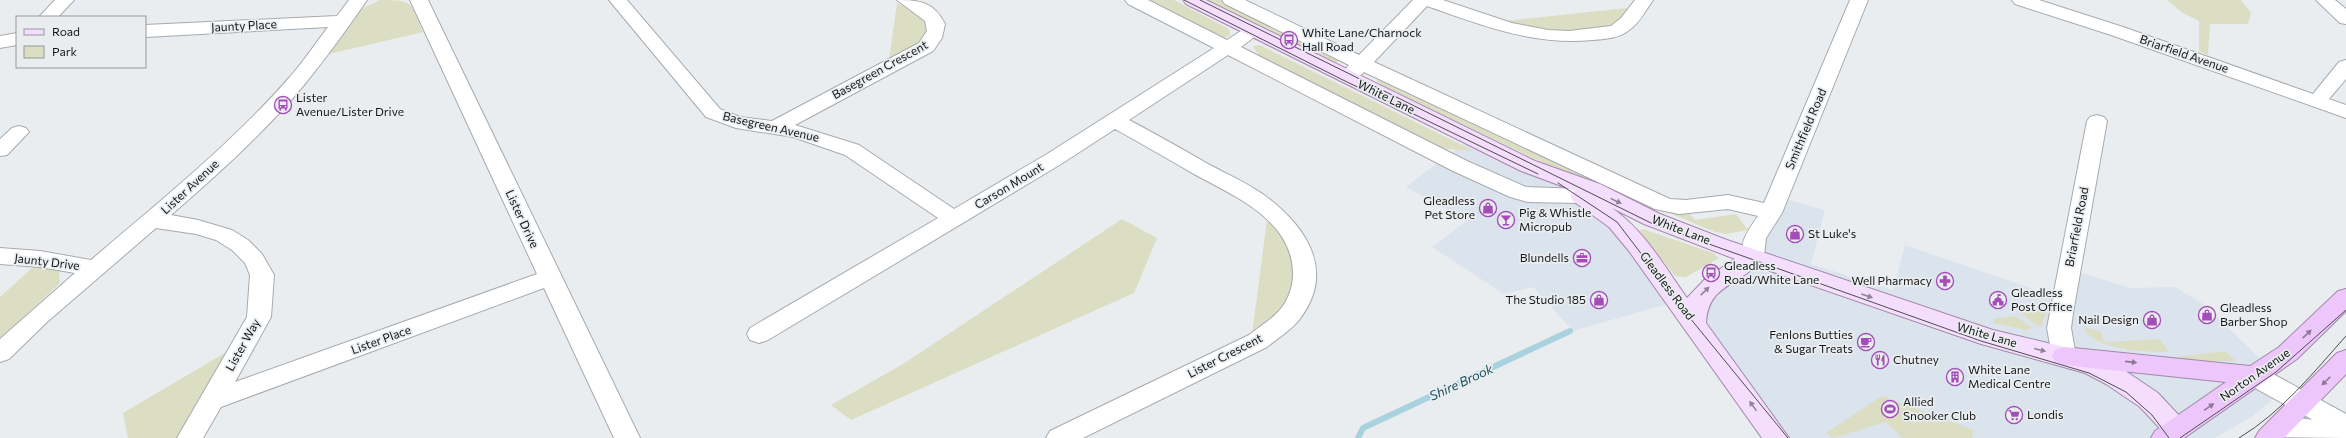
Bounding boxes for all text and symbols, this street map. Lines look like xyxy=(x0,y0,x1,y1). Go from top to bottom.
legend xyxy=(16,16,146,68)
street label: Jaunty Place xyxy=(211,16,277,35)
text: Road xyxy=(52,24,80,38)
place label: White Lane/Charnock Hall Road xyxy=(1302,25,1422,53)
bus stop icon: White Lane/Charnock Hall Road xyxy=(1279,30,1299,50)
street label: Briarfield Avenue xyxy=(2138,31,2231,75)
street label: Basegreen Crescent xyxy=(829,37,930,101)
text: Park xyxy=(52,44,78,58)
street label: White Lane xyxy=(1356,76,1417,116)
street label: Smithfield Road xyxy=(1782,86,1829,171)
place label: Lister Avenue/Lister Drive xyxy=(296,90,404,118)
bus stop icon: Lister Avenue/Lister Drive xyxy=(273,95,293,115)
street label: Basegreen Avenue xyxy=(722,108,821,144)
street label: Lister Avenue xyxy=(158,156,221,216)
street label: Carson Mount xyxy=(971,159,1046,211)
street label: Briarfield Road xyxy=(2061,186,2091,268)
street label: Lister Drive xyxy=(503,187,542,250)
place label: Gleadless Pet Store xyxy=(1423,193,1475,221)
shop icon: Gleadless Pet Store xyxy=(1478,198,1498,218)
one-way arrow xyxy=(1610,198,1621,204)
place label: Pig & Whistle Micropub xyxy=(1519,205,1591,233)
bar icon: Pig & Whistle Micropub xyxy=(1496,210,1516,230)
street label: White Lane xyxy=(1650,211,1713,247)
shop icon: St Luke's xyxy=(1785,224,1805,244)
place label: St Luke's xyxy=(1808,226,1856,240)
office icon: Blundells xyxy=(1572,248,1592,268)
street label: Gleadless Road xyxy=(1638,248,1698,322)
street label: Jaunty Drive xyxy=(14,250,81,273)
place label: Blundells xyxy=(1520,250,1569,264)
place label: Gleadless Road/White Lane xyxy=(1724,258,1819,286)
bus stop icon: Gleadless Road/White Lane xyxy=(1701,263,1721,283)
pharmacy icon: Well Pharmacy xyxy=(1935,271,1955,291)
place label: Well Pharmacy xyxy=(1852,273,1932,287)
place label: Gleadless Post Office xyxy=(2011,285,2072,313)
one-way arrow xyxy=(1700,286,1710,296)
shop icon: The Studio 185 xyxy=(1589,290,1609,310)
public building icon: Gleadless Post Office xyxy=(1988,290,2008,310)
place label: The Studio 185 xyxy=(1505,292,1586,306)
one-way arrow xyxy=(1861,293,1873,299)
place label: Gleadless Barber Shop xyxy=(2220,300,2288,328)
shop icon: Gleadless Barber Shop xyxy=(2197,305,2217,325)
shop icon: Nail Design xyxy=(2142,310,2162,330)
place label: Nail Design xyxy=(2078,312,2139,326)
street label: Lister Way xyxy=(222,316,262,373)
street label: White Lane xyxy=(1956,319,2019,349)
street label: Lister Place xyxy=(349,322,413,356)
place label: Fenlons Butties & Sugar Treats xyxy=(1769,327,1853,355)
street label: Lister Crescent xyxy=(1185,330,1264,380)
one-way arrow xyxy=(2302,330,2312,339)
cafe icon: Fenlons Butties & Sugar Treats xyxy=(1856,332,1876,352)
street label: Norton Avenue xyxy=(2217,345,2292,403)
one-way arrow xyxy=(2035,347,2047,353)
restaurant icon: Chutney xyxy=(1870,350,1890,370)
place label: Chutney xyxy=(1893,352,1939,366)
one-way arrow xyxy=(2125,359,2137,365)
water label: Shire Brook xyxy=(1426,360,1496,404)
place label: White Lane Medical Centre xyxy=(1968,362,2051,390)
building icon: White Lane Medical Centre xyxy=(1945,367,1965,387)
one-way arrow xyxy=(2321,376,2330,386)
place label: Allied Snooker Club xyxy=(1903,394,1976,422)
sports icon: Allied Snooker Club xyxy=(1880,399,1900,419)
one-way arrow xyxy=(1749,400,1757,411)
one-way arrow xyxy=(2204,403,2214,411)
supermarket icon: Londis xyxy=(2004,405,2024,425)
place label: Londis xyxy=(2027,407,2063,421)

